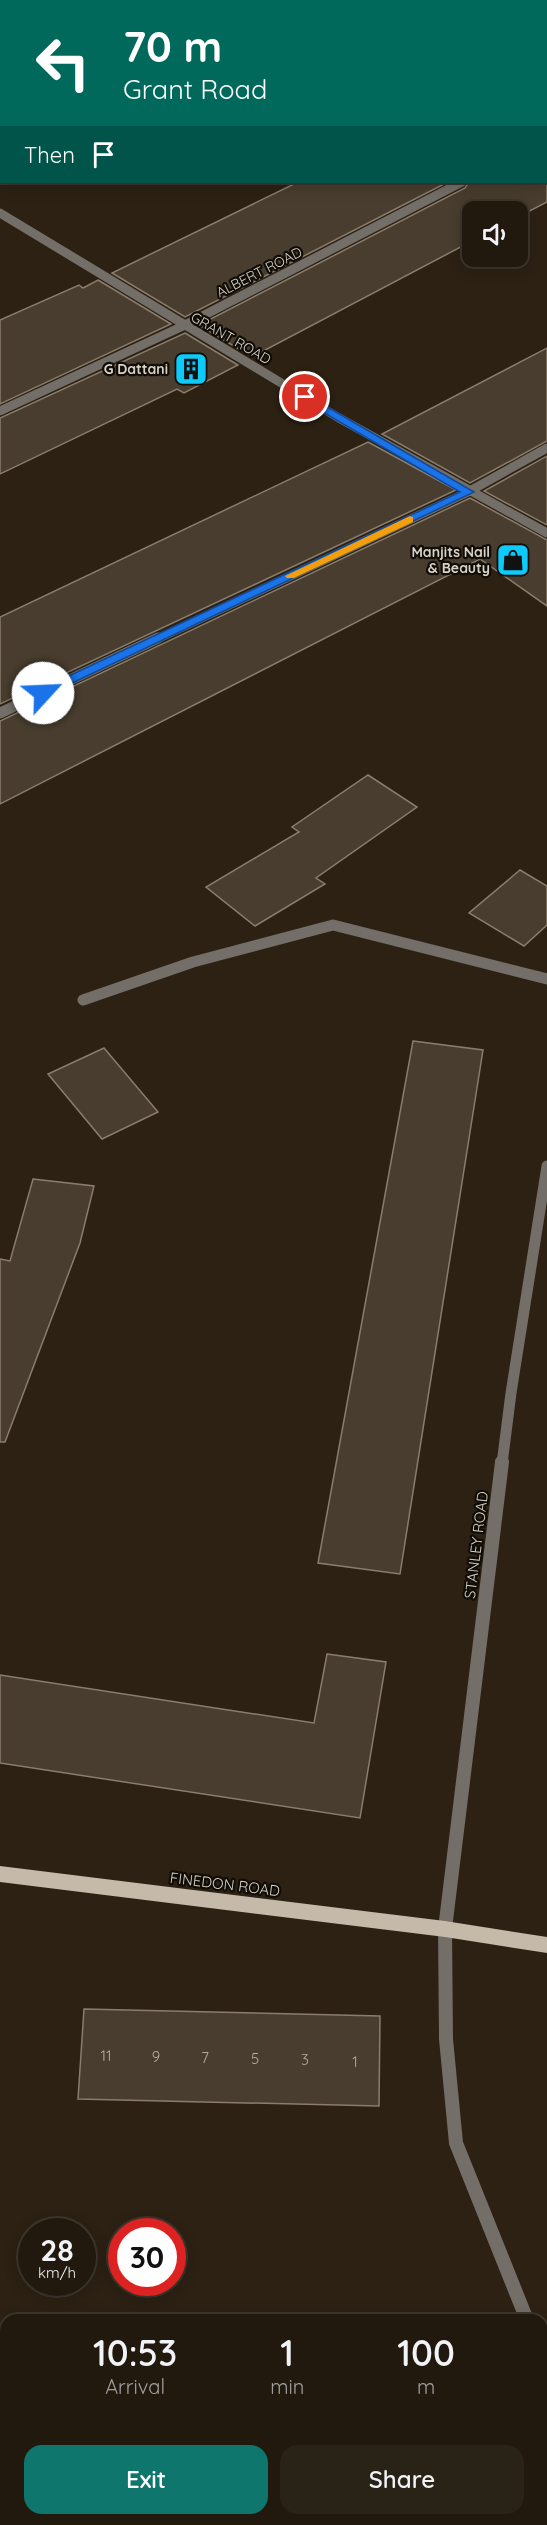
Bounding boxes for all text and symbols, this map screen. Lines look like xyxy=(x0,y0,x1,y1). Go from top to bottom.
text: 70 m xyxy=(123,20,222,73)
icon: left xyxy=(24,24,102,102)
text: Grant Road xyxy=(123,72,267,106)
icon: arrive xyxy=(87,138,120,171)
text: Then xyxy=(24,141,75,169)
map controls xyxy=(462,201,528,267)
button: sound xyxy=(462,201,528,267)
street label: ALBERT ROAD xyxy=(213,243,305,301)
street label: GRANT ROAD xyxy=(188,308,274,368)
building icon: G Dattani xyxy=(173,351,209,387)
place label: G Dattani xyxy=(104,360,168,378)
pin xyxy=(279,371,330,422)
icon: arrive xyxy=(288,380,321,413)
shop icon: Manjits Nail & Beauty xyxy=(495,542,531,578)
place label: Manjits Nail & Beauty xyxy=(411,543,490,577)
position arrow xyxy=(11,661,75,725)
street label: STANLEY ROAD xyxy=(460,1490,492,1600)
street label: FINEDON ROAD xyxy=(169,1868,281,1900)
house number: 11 xyxy=(100,2046,112,2065)
house number: 9 xyxy=(152,2047,160,2066)
house number: 7 xyxy=(201,2048,209,2067)
house number: 5 xyxy=(251,2049,259,2068)
house number: 3 xyxy=(301,2050,309,2069)
house number: 1 xyxy=(352,2052,358,2071)
speed limit sign: 30 xyxy=(108,2218,186,2296)
text: 28 xyxy=(40,2231,74,2269)
text: km/h xyxy=(38,2263,76,2282)
text: 10:53 xyxy=(93,2330,177,2375)
text: 1 xyxy=(280,2330,294,2375)
text: 100 xyxy=(397,2330,455,2375)
text: Arrival xyxy=(105,2374,165,2399)
text: min xyxy=(270,2374,304,2399)
text: m xyxy=(417,2374,435,2399)
button: Exit xyxy=(24,2445,268,2514)
button: Share xyxy=(280,2445,524,2514)

